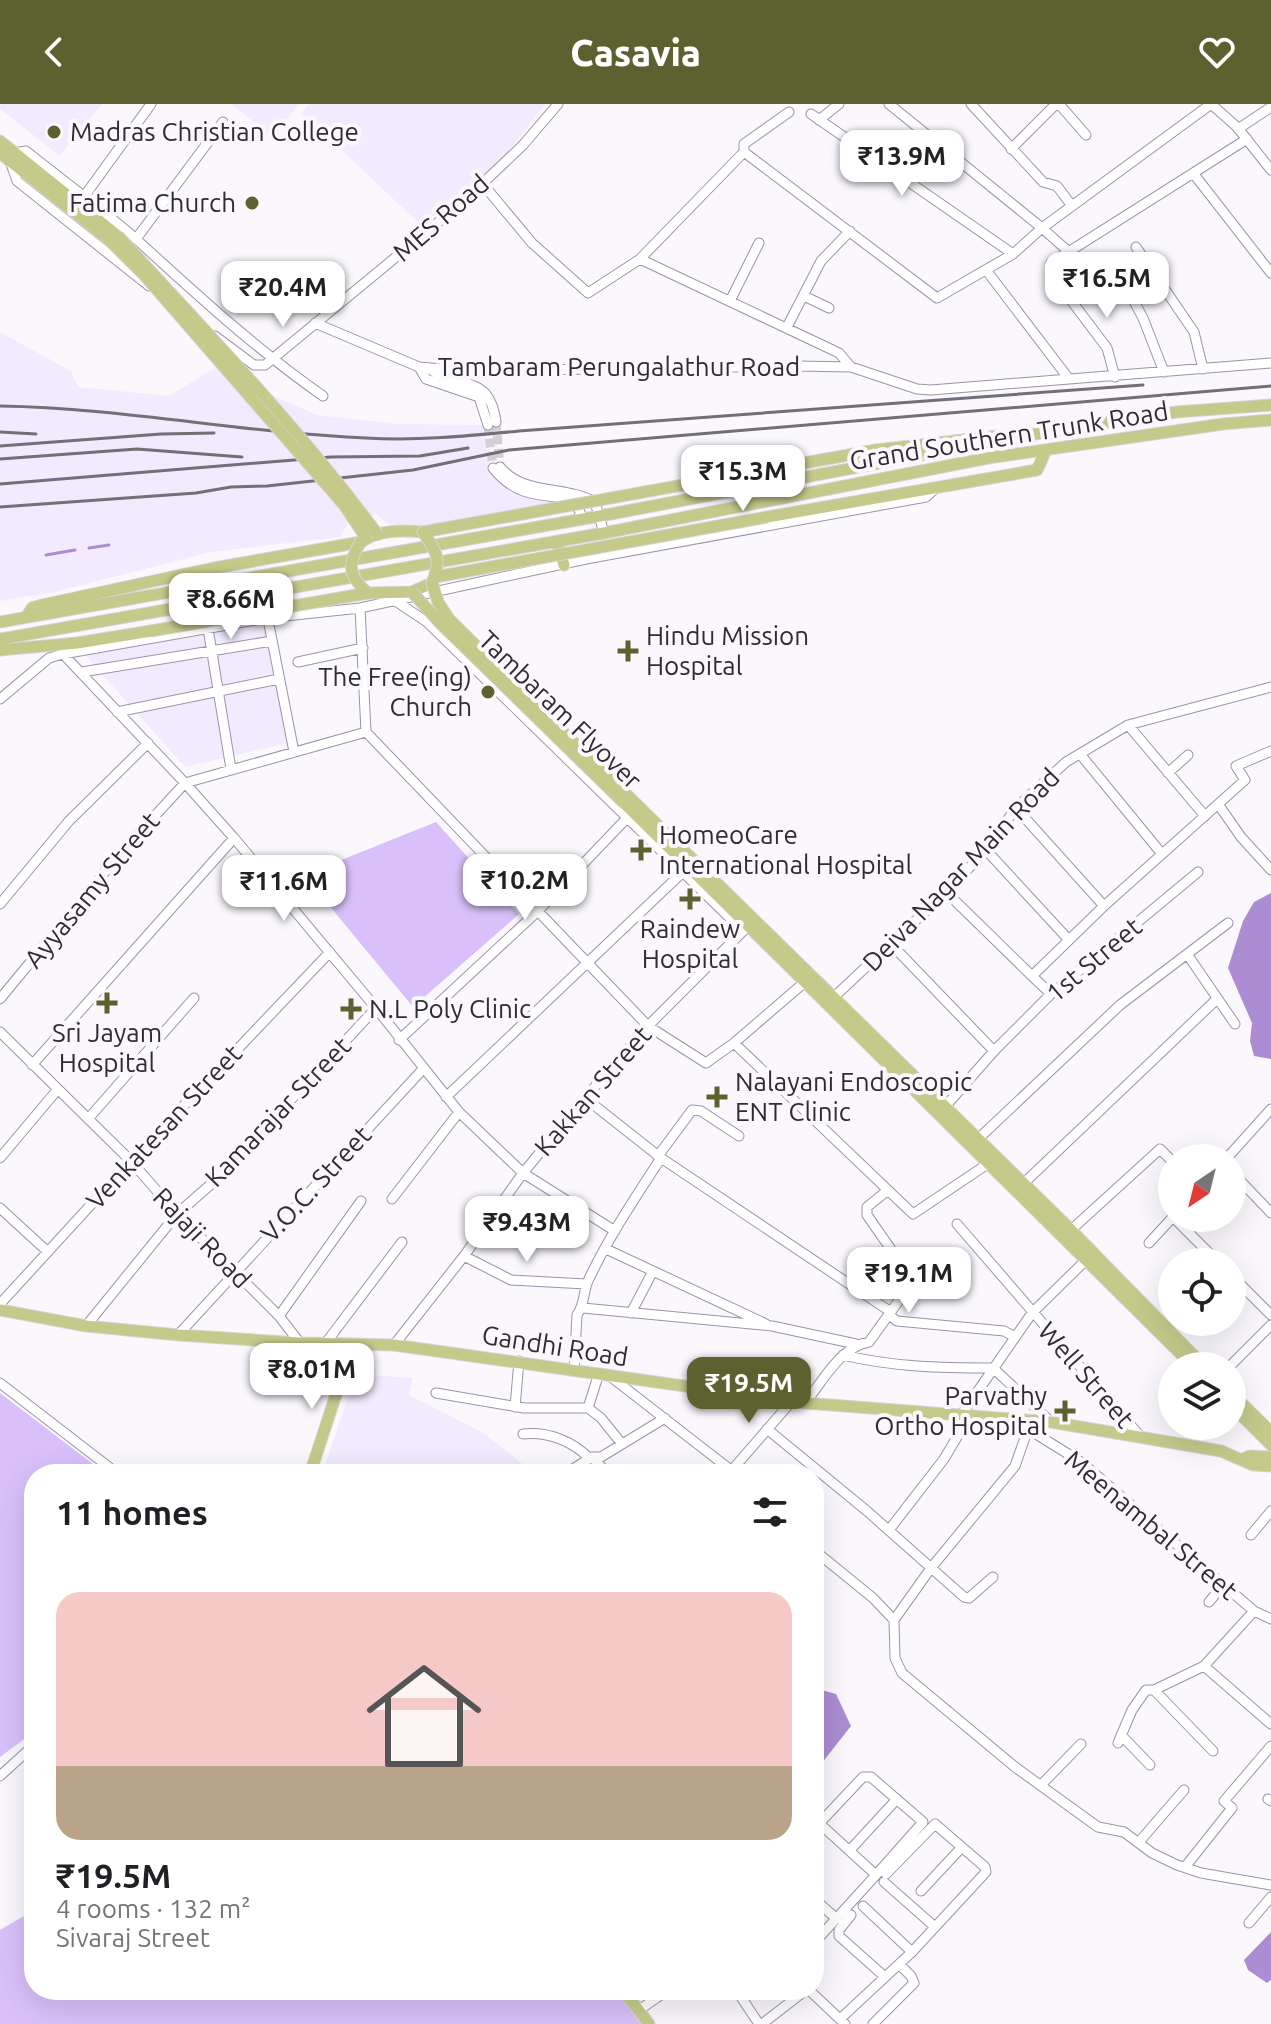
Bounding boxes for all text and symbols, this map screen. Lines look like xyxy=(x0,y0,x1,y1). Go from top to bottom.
icon: back xyxy=(32,30,76,74)
icon: heart xyxy=(1195,30,1239,74)
text: Casavia xyxy=(570,32,701,73)
place label: Madras Christian College xyxy=(70,117,359,146)
marker: Madras Christian College xyxy=(45,123,63,141)
pin: ₹13.9M xyxy=(837,130,967,198)
text: ₹13.9M xyxy=(858,141,946,170)
street label: MES Road xyxy=(387,168,494,267)
place label: Fatima Church xyxy=(69,188,236,217)
marker: Fatima Church xyxy=(243,194,261,212)
pin: ₹16.5M xyxy=(1042,252,1172,320)
pin: ₹20.4M xyxy=(218,261,348,329)
text: ₹16.5M xyxy=(1063,263,1151,292)
text: ₹20.4M xyxy=(239,272,327,301)
street label: Tambaram Perungalathur Road xyxy=(438,352,800,381)
street label: Grand Southern Trunk Road xyxy=(847,396,1170,475)
pin: ₹15.3M xyxy=(678,445,808,513)
text: ₹15.3M xyxy=(699,456,787,485)
pin: ₹8.66M xyxy=(166,573,296,641)
text: ₹8.66M xyxy=(187,584,275,613)
place label: Hindu Mission Hospital xyxy=(646,621,809,680)
street label: Tambaram Flyover xyxy=(473,625,648,795)
marker: Hindu Mission Hospital xyxy=(617,640,639,662)
place label: The Free(ing) Church xyxy=(318,662,472,721)
marker: The Free(ing) Church xyxy=(479,683,497,701)
street label: Deiva Nagar Main Road xyxy=(856,762,1065,977)
street label: Ayyasamy Street xyxy=(18,806,165,973)
place label: HomeoCare International Hospital xyxy=(659,820,912,879)
marker: HomeoCare International Hospital xyxy=(630,839,652,861)
pin: ₹10.2M xyxy=(460,854,590,922)
pin: ₹11.6M xyxy=(219,855,349,923)
text: ₹10.2M xyxy=(481,865,569,894)
text: ₹11.6M xyxy=(240,866,328,895)
marker: Raindew Hospital xyxy=(679,888,701,910)
street label: 1st Street xyxy=(1040,912,1147,1008)
place label: Raindew Hospital xyxy=(640,914,740,973)
marker: Sri Jayam Hospital xyxy=(96,992,118,1014)
place label: N.L Poly Clinic xyxy=(369,994,531,1023)
marker: N.L Poly Clinic xyxy=(340,998,362,1020)
place label: Sri Jayam Hospital xyxy=(52,1018,162,1077)
street label: Kakkan Street xyxy=(528,1020,657,1161)
street label: Kamarajar Street xyxy=(199,1031,356,1192)
street label: Venkatesan Street xyxy=(80,1039,247,1215)
place label: Nalayani Endoscopic ENT Clinic xyxy=(735,1067,972,1126)
marker: Nalayani Endoscopic ENT Clinic xyxy=(706,1086,728,1108)
street label: V.O.C. Street xyxy=(255,1120,377,1247)
north arrow xyxy=(1158,1144,1246,1232)
map controls xyxy=(1158,1144,1246,1440)
street label: Rajaji Road xyxy=(148,1182,257,1294)
pin: ₹9.43M xyxy=(462,1196,592,1264)
text: ₹9.43M xyxy=(483,1207,571,1236)
pin: ₹19.1M xyxy=(844,1247,974,1315)
button: locate xyxy=(1158,1248,1246,1336)
text: ₹19.1M xyxy=(865,1258,953,1287)
street label: Well Street xyxy=(1033,1316,1140,1433)
street label: Gandhi Road xyxy=(480,1320,630,1371)
pin: ₹8.01M xyxy=(247,1343,377,1411)
button: layers xyxy=(1158,1352,1246,1440)
text: ₹8.01M xyxy=(268,1354,356,1383)
pin: ₹19.5M xyxy=(684,1357,814,1425)
text: ₹19.5M xyxy=(705,1368,793,1397)
place label: Parvathy Ortho Hospital xyxy=(874,1381,1047,1440)
marker: Parvathy Ortho Hospital xyxy=(1054,1400,1076,1422)
street label: Meenambal Street xyxy=(1059,1444,1243,1605)
icon: filters xyxy=(748,1490,792,1534)
text: 11 homes xyxy=(56,1493,208,1531)
icon: home xyxy=(352,1644,496,1788)
text: ₹19.5M xyxy=(56,1856,171,1894)
text: 4 rooms · 132 m² xyxy=(56,1894,251,1923)
text: Sivaraj Street xyxy=(56,1923,210,1952)

